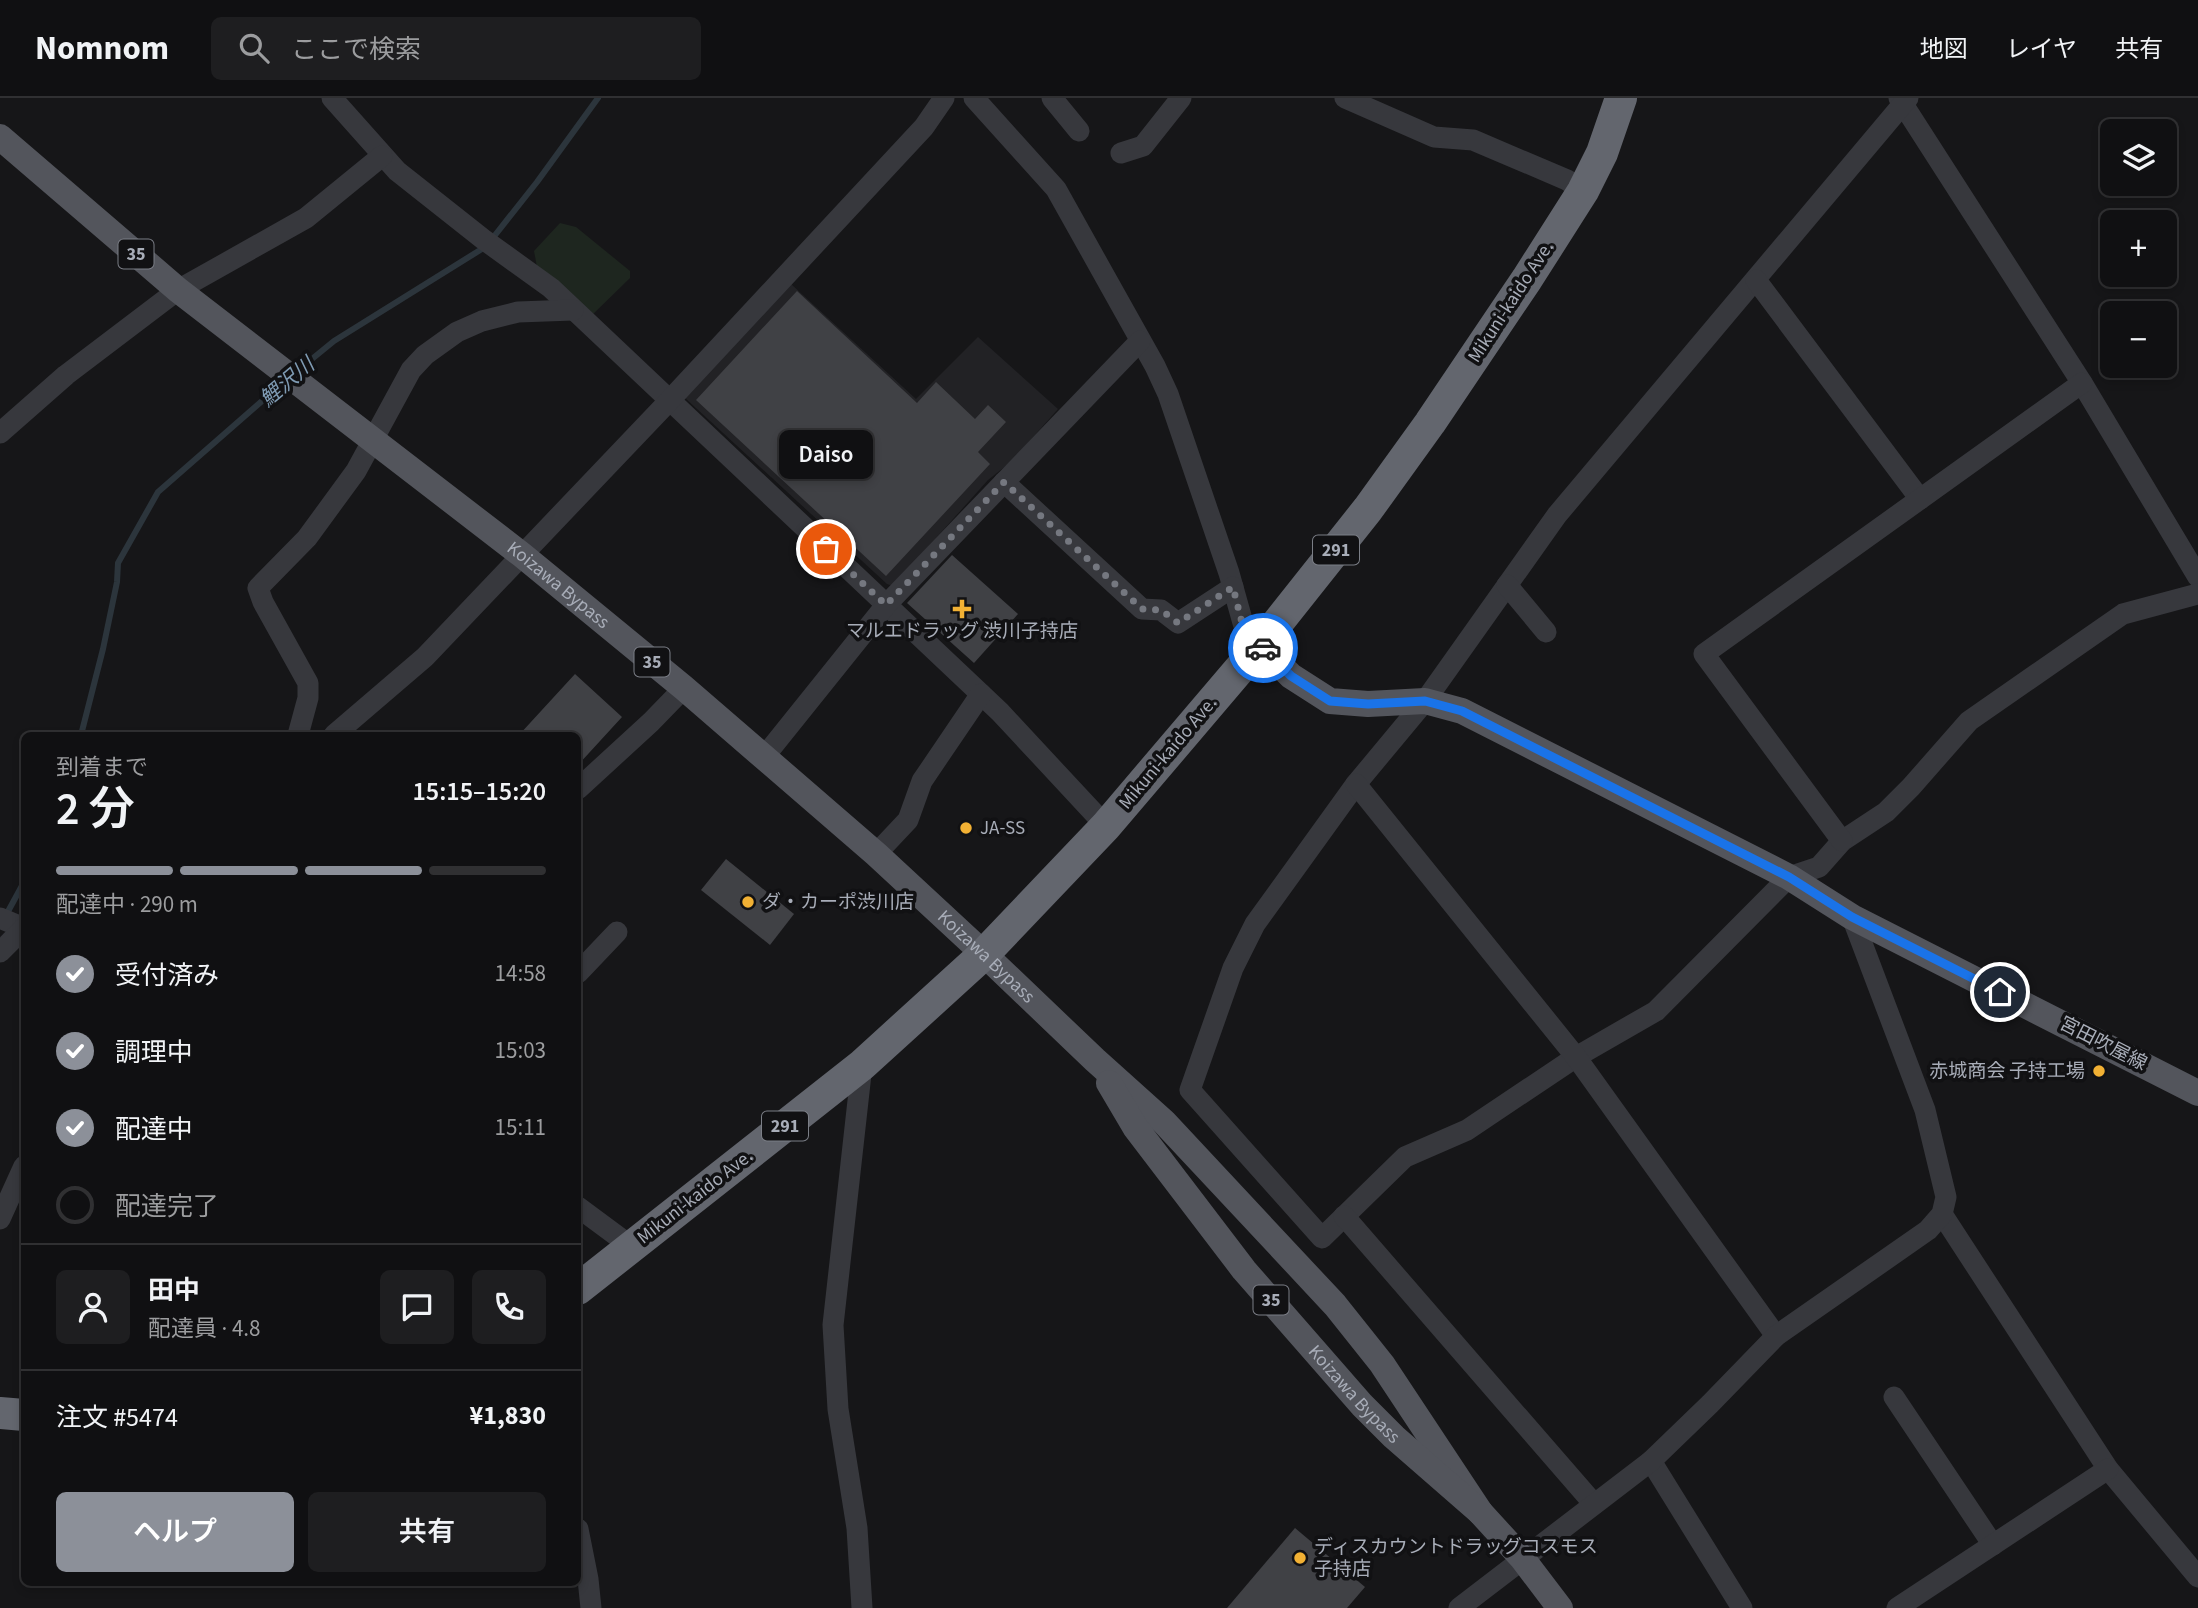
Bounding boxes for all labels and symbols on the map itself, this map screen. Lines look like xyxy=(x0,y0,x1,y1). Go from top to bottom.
street label: Mikuni-kaido Ave. xyxy=(1461,236,1561,368)
road number: 35 xyxy=(118,239,154,268)
water label: 鯉沢川 xyxy=(253,349,322,414)
callout: Daiso xyxy=(779,430,873,479)
pin xyxy=(796,519,856,579)
street label: Koizawa Bypass xyxy=(501,535,615,635)
road number: 291 xyxy=(1313,536,1359,564)
marker: マルエドラッグ 渋川子持店 xyxy=(954,601,970,617)
courier xyxy=(1228,613,1298,683)
place label: マルエドラッグ 渋川子持店 xyxy=(846,618,1078,645)
road number: 35 xyxy=(634,648,670,676)
street label: Mikuni-kaido Ave. xyxy=(1113,691,1223,815)
place label: JA-SS xyxy=(980,815,1025,842)
marker: JA-SS xyxy=(958,820,974,836)
place label: ダ・カーポ渋川店 xyxy=(762,889,914,916)
marker: ダ・カーポ渋川店 xyxy=(740,894,756,910)
street label: Koizawa Bypass xyxy=(931,904,1041,1010)
pin xyxy=(1970,962,2030,1022)
street label: 宮田吹屋線 xyxy=(2055,1010,2151,1078)
place label: 赤城商会 子持工場 xyxy=(1929,1058,2085,1085)
marker: 赤城商会 子持工場 xyxy=(2091,1063,2107,1079)
road number: 291 xyxy=(762,1112,808,1140)
street label: Mikuni-kaido Ave. xyxy=(631,1143,759,1251)
road number: 35 xyxy=(1254,1286,1288,1315)
street label: Koizawa Bypass xyxy=(1302,1339,1406,1450)
place label: ディスカウントドラッグコスモス 子持店 xyxy=(1314,1534,1598,1583)
marker: ディスカウントドラッグコスモス 子持店 xyxy=(1292,1550,1308,1566)

